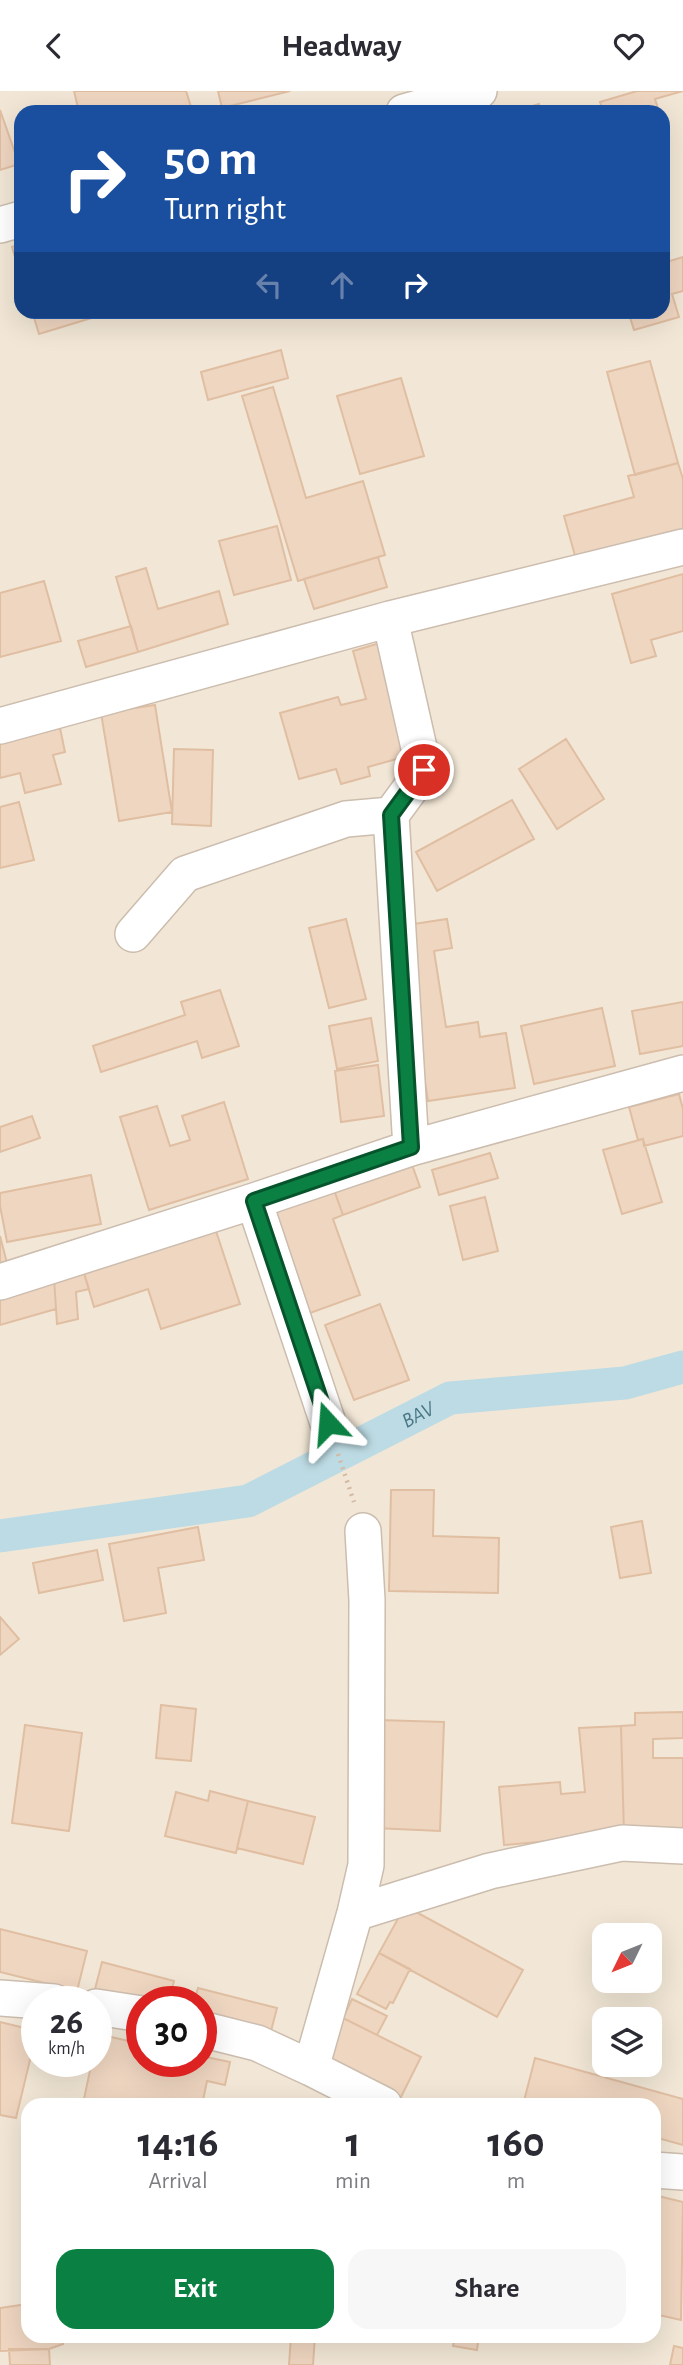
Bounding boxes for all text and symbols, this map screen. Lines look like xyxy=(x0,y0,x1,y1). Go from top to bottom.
icon: back xyxy=(35,27,73,65)
icon: heart xyxy=(610,27,648,65)
text: Headway xyxy=(281,30,402,62)
icon: right xyxy=(49,133,140,224)
text: 50 m xyxy=(164,135,258,184)
text: Turn right xyxy=(164,193,286,225)
icon: left xyxy=(250,266,288,304)
icon: ahead xyxy=(323,266,361,304)
icon: right xyxy=(396,266,434,304)
pin xyxy=(394,740,454,800)
icon: arrive xyxy=(405,751,443,789)
position arrow xyxy=(291,1386,365,1460)
water label: BAV xyxy=(398,1397,439,1432)
north arrow xyxy=(592,1923,662,1993)
map controls xyxy=(592,1923,662,2077)
speed limit sign: 30 xyxy=(126,1986,217,2077)
text: 26 xyxy=(50,2005,83,2040)
button: layers xyxy=(592,2007,662,2077)
text: km/h xyxy=(48,2040,85,2058)
text: 14:16 xyxy=(137,2122,219,2164)
text: 1 xyxy=(345,2122,361,2164)
text: 160 xyxy=(487,2122,545,2164)
text: Arrival xyxy=(148,2170,208,2193)
text: min xyxy=(335,2170,371,2193)
text: m xyxy=(507,2170,525,2193)
button: Exit xyxy=(56,2249,334,2329)
button: Share xyxy=(348,2249,626,2329)

